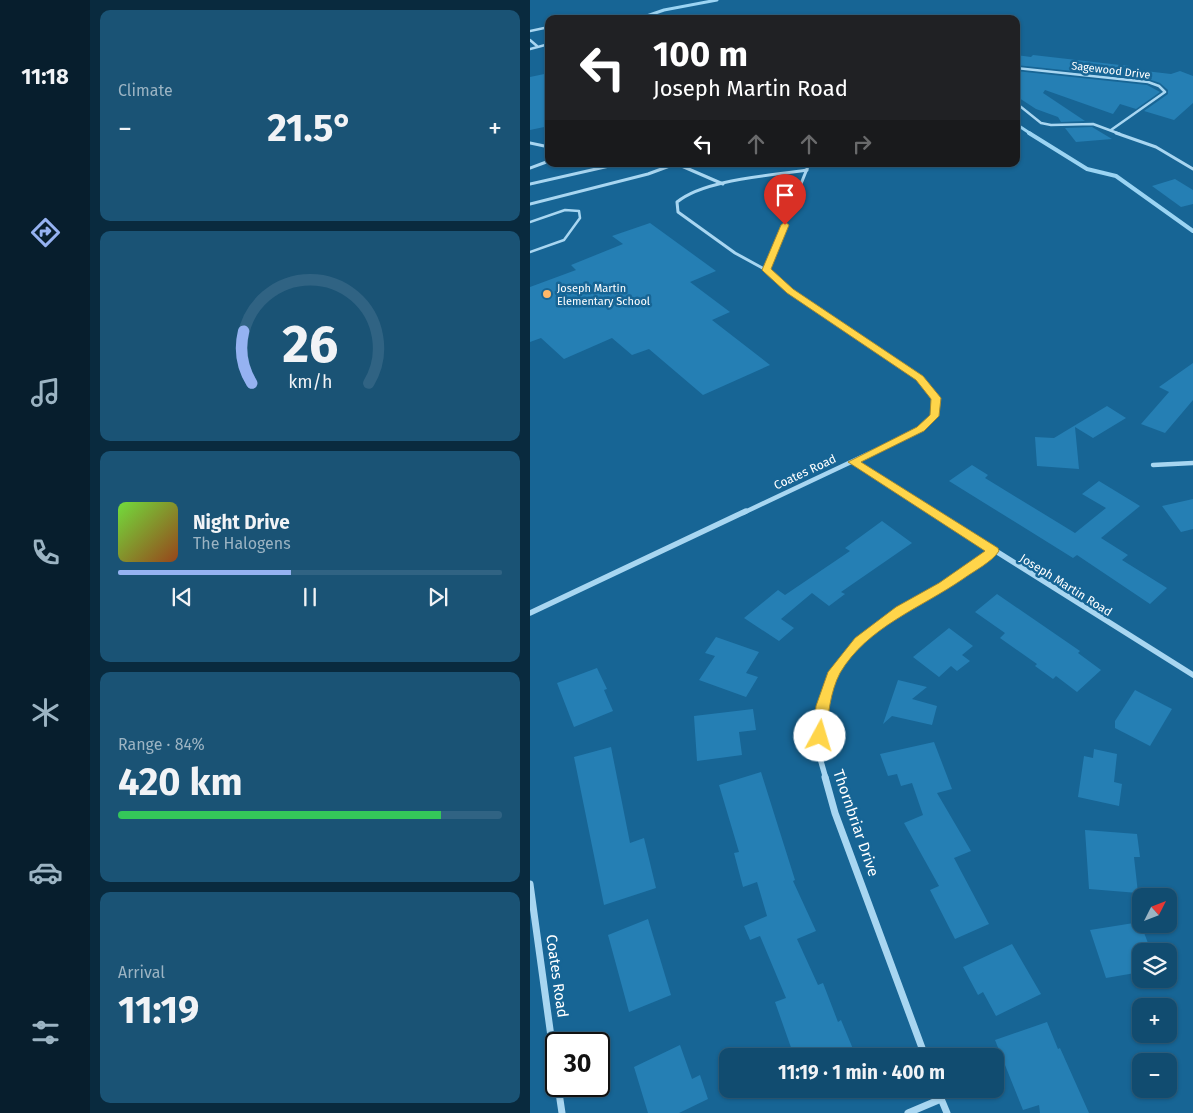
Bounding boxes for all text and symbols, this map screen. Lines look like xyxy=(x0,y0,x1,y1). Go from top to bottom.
text: 100 m xyxy=(653,33,748,75)
icon: left xyxy=(570,35,635,100)
street label: Sagewood Drive xyxy=(1071,59,1151,82)
text: 11:18 xyxy=(21,63,69,90)
text: Joseph Martin Road xyxy=(653,75,848,102)
text: Climate xyxy=(118,81,173,100)
text: 21.5° xyxy=(267,105,353,151)
text: − xyxy=(118,112,132,145)
text: + xyxy=(488,112,502,145)
icon: left xyxy=(689,130,717,158)
icon: ahead xyxy=(742,130,770,158)
icon: ahead xyxy=(795,130,823,158)
icon: right xyxy=(848,130,876,158)
pin xyxy=(764,174,806,225)
icon: arrive xyxy=(771,181,799,209)
icon: directions xyxy=(28,215,63,250)
place label: Joseph Martin Elementary School xyxy=(557,282,650,308)
marker: Joseph Martin Elementary School xyxy=(541,288,553,300)
text: 26 xyxy=(282,313,338,376)
text: km/h xyxy=(288,371,332,393)
icon: music xyxy=(28,375,63,410)
street label: Coates Road xyxy=(772,451,838,493)
text: Night Drive xyxy=(193,511,290,534)
text: The Halogens xyxy=(193,534,291,553)
icon: phone xyxy=(28,535,63,570)
street label: Joseph Martin Road xyxy=(1017,551,1115,619)
icon: previous xyxy=(168,583,196,611)
icon: pause xyxy=(296,583,324,611)
icon: next xyxy=(424,583,452,611)
icon: climate xyxy=(28,695,63,730)
position arrow xyxy=(793,709,845,761)
text: Range · 84% xyxy=(118,735,205,754)
text: 420 km xyxy=(118,759,243,805)
street label: Thornbriar Drive xyxy=(829,767,883,879)
icon: car xyxy=(28,855,63,890)
north arrow xyxy=(1132,888,1178,932)
map controls xyxy=(1132,888,1177,1098)
street label: Coates Road xyxy=(542,933,572,1019)
button: layers xyxy=(1132,943,1177,988)
text: Arrival xyxy=(118,963,165,982)
text: 11:19 xyxy=(118,987,199,1033)
button: + xyxy=(1132,998,1177,1043)
icon: filters xyxy=(28,1015,63,1050)
speed limit sign: 30 xyxy=(545,1032,610,1097)
button: − xyxy=(1132,1053,1177,1098)
text: 11:19 · 1 min · 400 m xyxy=(778,1061,945,1084)

